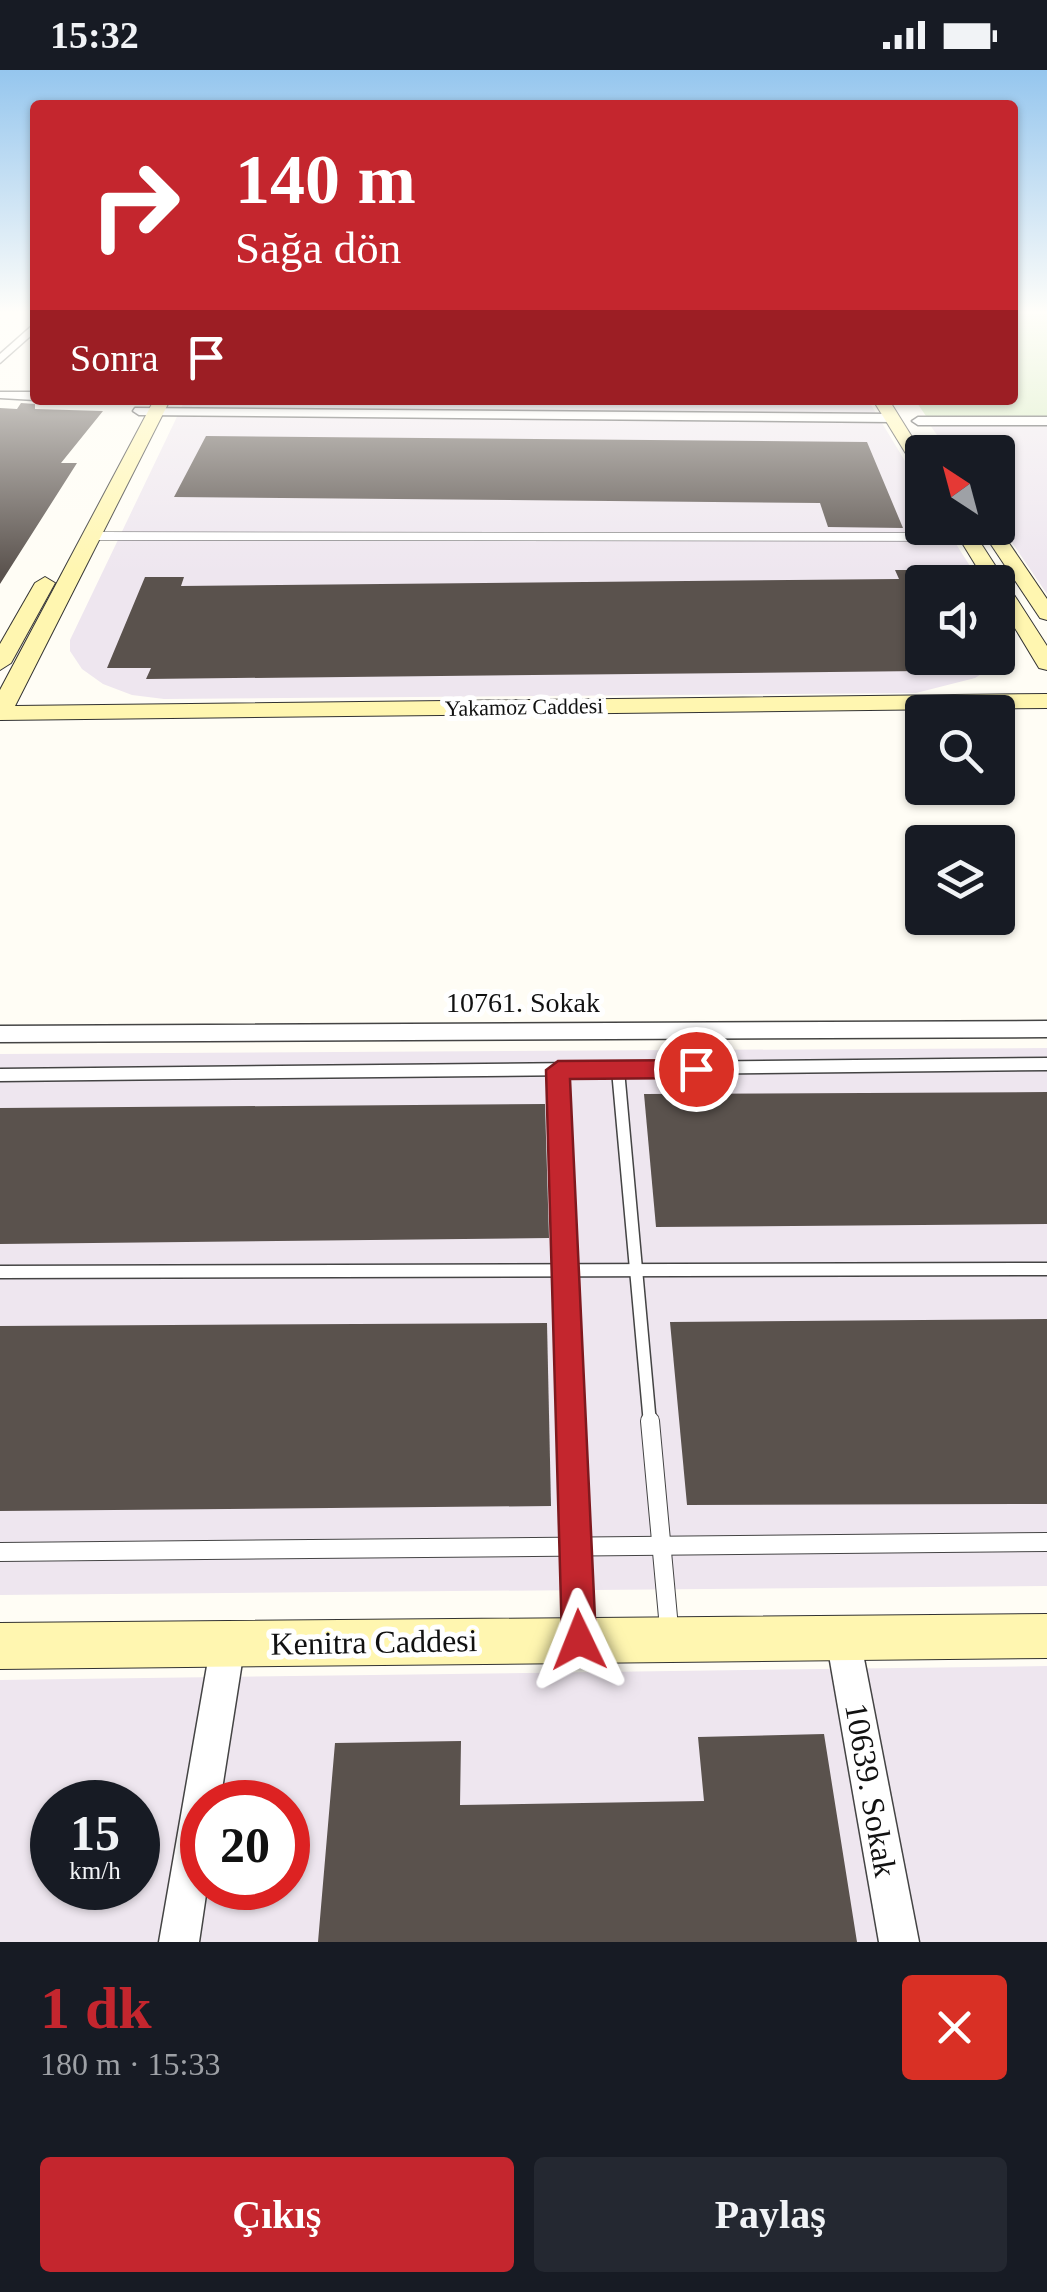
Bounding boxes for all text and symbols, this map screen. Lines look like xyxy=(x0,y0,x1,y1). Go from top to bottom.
text: 15:32 xyxy=(50,14,139,56)
icon: right xyxy=(70,140,200,270)
text: 140 m xyxy=(235,141,416,218)
text: Sağa dön xyxy=(235,223,401,273)
icon: arrive xyxy=(179,330,234,385)
text: Sonra xyxy=(70,337,159,379)
north arrow xyxy=(905,435,1015,545)
map controls xyxy=(905,435,1015,935)
button: sound xyxy=(905,565,1015,675)
street label: Yakamoz Caddesi xyxy=(445,693,603,721)
button: search xyxy=(905,695,1015,805)
button: layers xyxy=(905,825,1015,935)
street label: 10761. Sokak xyxy=(446,987,600,1018)
pin xyxy=(654,1027,739,1112)
icon: arrive xyxy=(669,1042,724,1097)
position arrow xyxy=(527,1588,631,1692)
street label: Kenitra Caddesi xyxy=(270,1622,478,1662)
street label: 10639. Sokak xyxy=(838,1700,904,1880)
speed limit sign: 20 xyxy=(180,1780,310,1910)
text: 15 xyxy=(70,1805,120,1861)
text: km/h xyxy=(69,1857,121,1884)
text: 1 dk xyxy=(40,1975,152,2041)
button: close xyxy=(902,1975,1007,2080)
text: 180 m · 15:33 xyxy=(40,2046,220,2082)
button: Çıkış xyxy=(40,2157,514,2272)
button: Paylaş xyxy=(534,2157,1007,2272)

